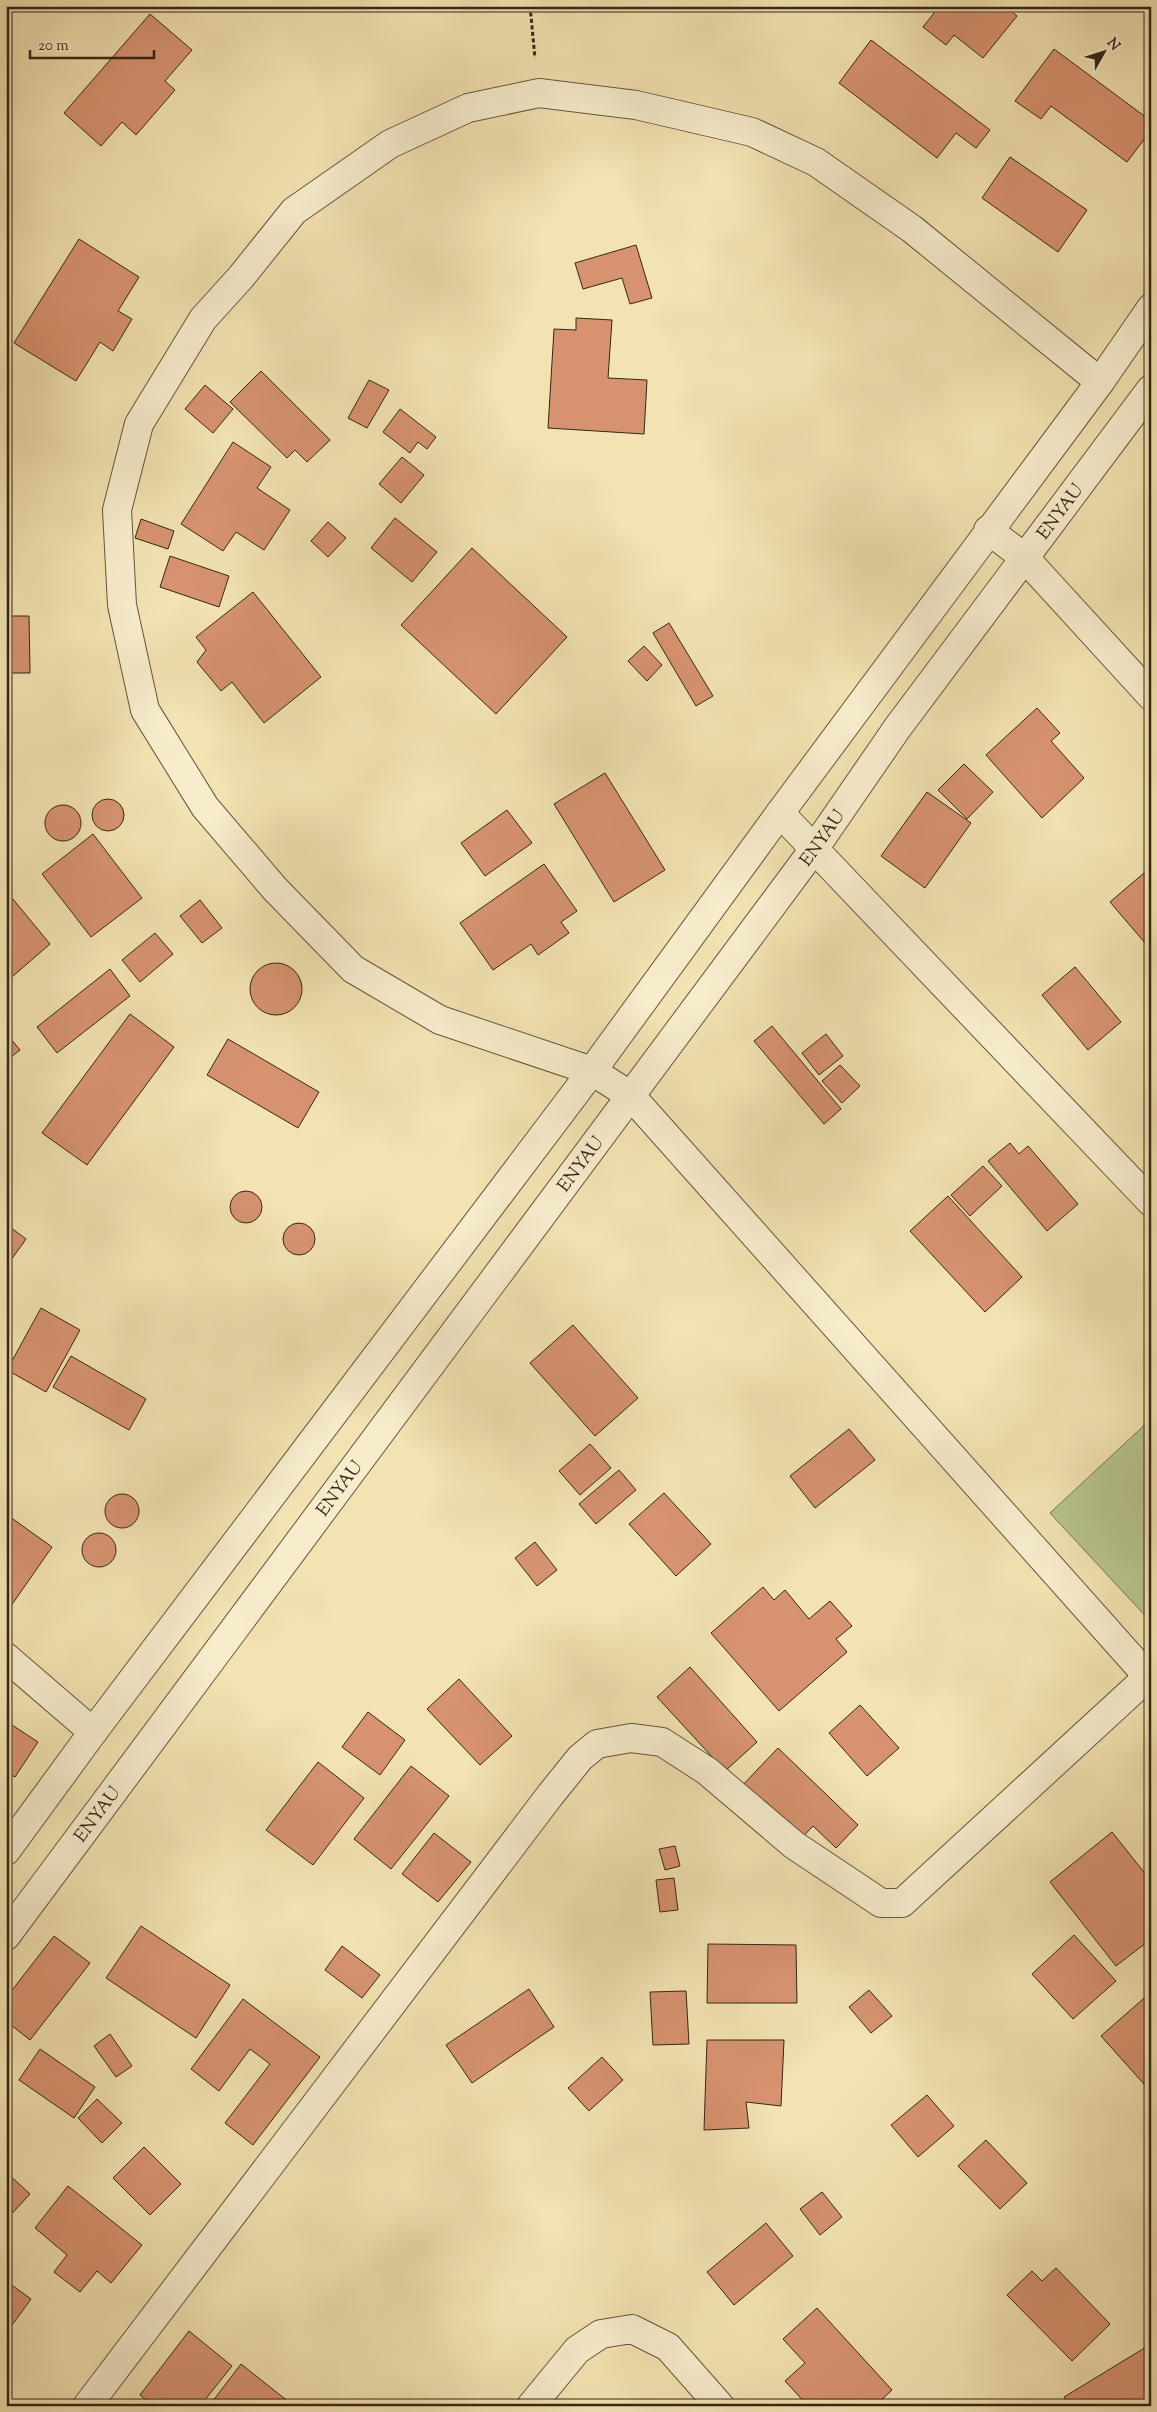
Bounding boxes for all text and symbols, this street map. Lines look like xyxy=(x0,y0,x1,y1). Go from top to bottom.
scale bar xyxy=(30,28,154,60)
north arrow xyxy=(1080,28,1130,78)
text: N xyxy=(1101,34,1124,56)
text: 20 m xyxy=(38,36,69,57)
street label: ENYAU xyxy=(1032,479,1091,546)
street label: ENYAU xyxy=(794,805,852,873)
street label: ENYAU xyxy=(552,1132,611,1198)
street label: ENYAU xyxy=(311,1456,370,1523)
street label: ENYAU xyxy=(69,1782,128,1849)

